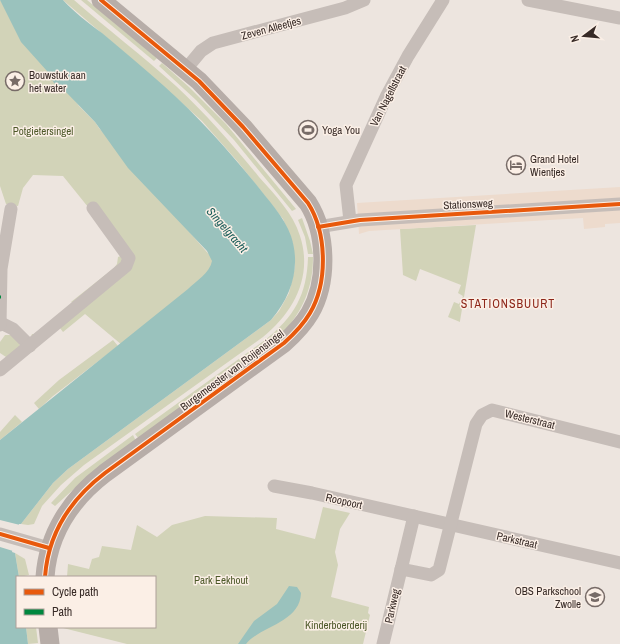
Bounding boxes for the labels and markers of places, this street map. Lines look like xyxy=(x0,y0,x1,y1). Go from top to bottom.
place label: Bouwstuk aan het water xyxy=(29,68,86,95)
place icon: Bouwstuk aan het water xyxy=(4,70,26,92)
sports icon: Yoga You xyxy=(297,119,319,141)
place label: Yoga You xyxy=(322,123,360,137)
place label: Grand Hotel Wientjes xyxy=(530,152,579,179)
hotel icon: Grand Hotel Wientjes xyxy=(505,154,527,176)
place label: OBS Parkschool Zwolle xyxy=(515,584,581,611)
school or university icon: OBS Parkschool Zwolle xyxy=(584,586,606,608)

